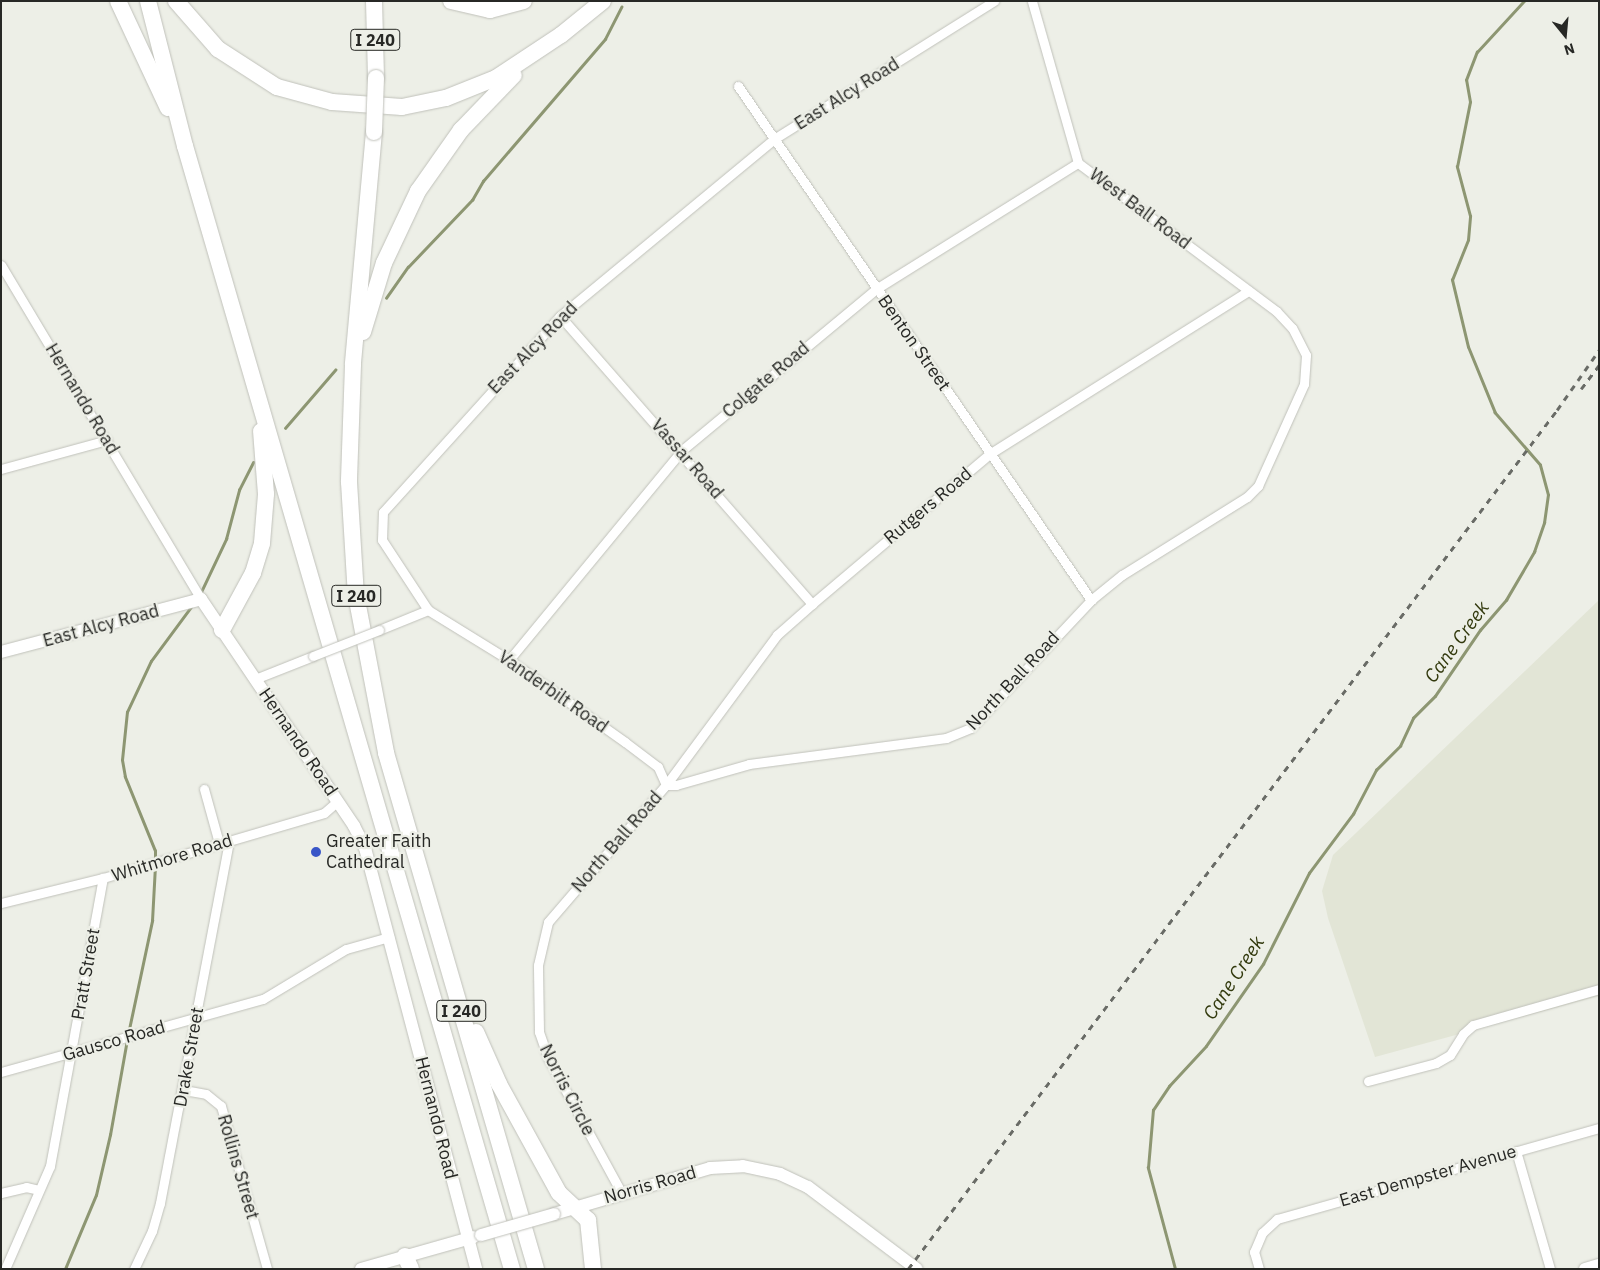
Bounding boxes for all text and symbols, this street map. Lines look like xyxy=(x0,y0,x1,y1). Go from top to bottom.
north arrow xyxy=(1540,10,1590,60)
road number: I 240 xyxy=(350,26,400,54)
text: N xyxy=(1562,39,1577,59)
street label: East Alcy Road xyxy=(791,53,903,135)
street label: West Ball Road xyxy=(1085,164,1195,254)
street label: Benton Street xyxy=(873,291,955,395)
street label: East Alcy Road xyxy=(484,298,582,398)
street label: Colgate Road xyxy=(718,337,814,423)
street label: Hernando Road xyxy=(40,340,124,458)
street label: Vassar Road xyxy=(646,414,728,504)
street label: Rutgers Road xyxy=(880,463,976,549)
road number: I 240 xyxy=(331,582,381,610)
water label: Cane Creek xyxy=(1420,597,1494,687)
street label: East Alcy Road xyxy=(41,600,161,652)
street label: North Ball Road xyxy=(962,627,1064,735)
street label: Vanderbilt Road xyxy=(494,646,612,738)
street label: Hernando Road xyxy=(254,684,342,800)
street label: North Ball Road xyxy=(567,787,667,897)
street label: Whitmore Road xyxy=(109,829,235,887)
place label: Greater Faith Cathedral xyxy=(326,831,431,874)
marker: Greater Faith Cathedral xyxy=(310,846,322,858)
street label: Pratt Street xyxy=(67,926,105,1022)
water label: Cane Creek xyxy=(1199,932,1269,1024)
road number: I 240 xyxy=(436,998,486,1024)
street label: Drake Street xyxy=(170,1005,208,1109)
street label: Gausco Road xyxy=(60,1016,168,1066)
street label: Norris Circle xyxy=(535,1041,599,1139)
street label: Hernando Road xyxy=(410,1055,462,1181)
street label: Rollins Street xyxy=(213,1112,263,1222)
street label: East Dempster Avenue xyxy=(1337,1140,1519,1212)
street label: Norris Road xyxy=(601,1162,699,1208)

